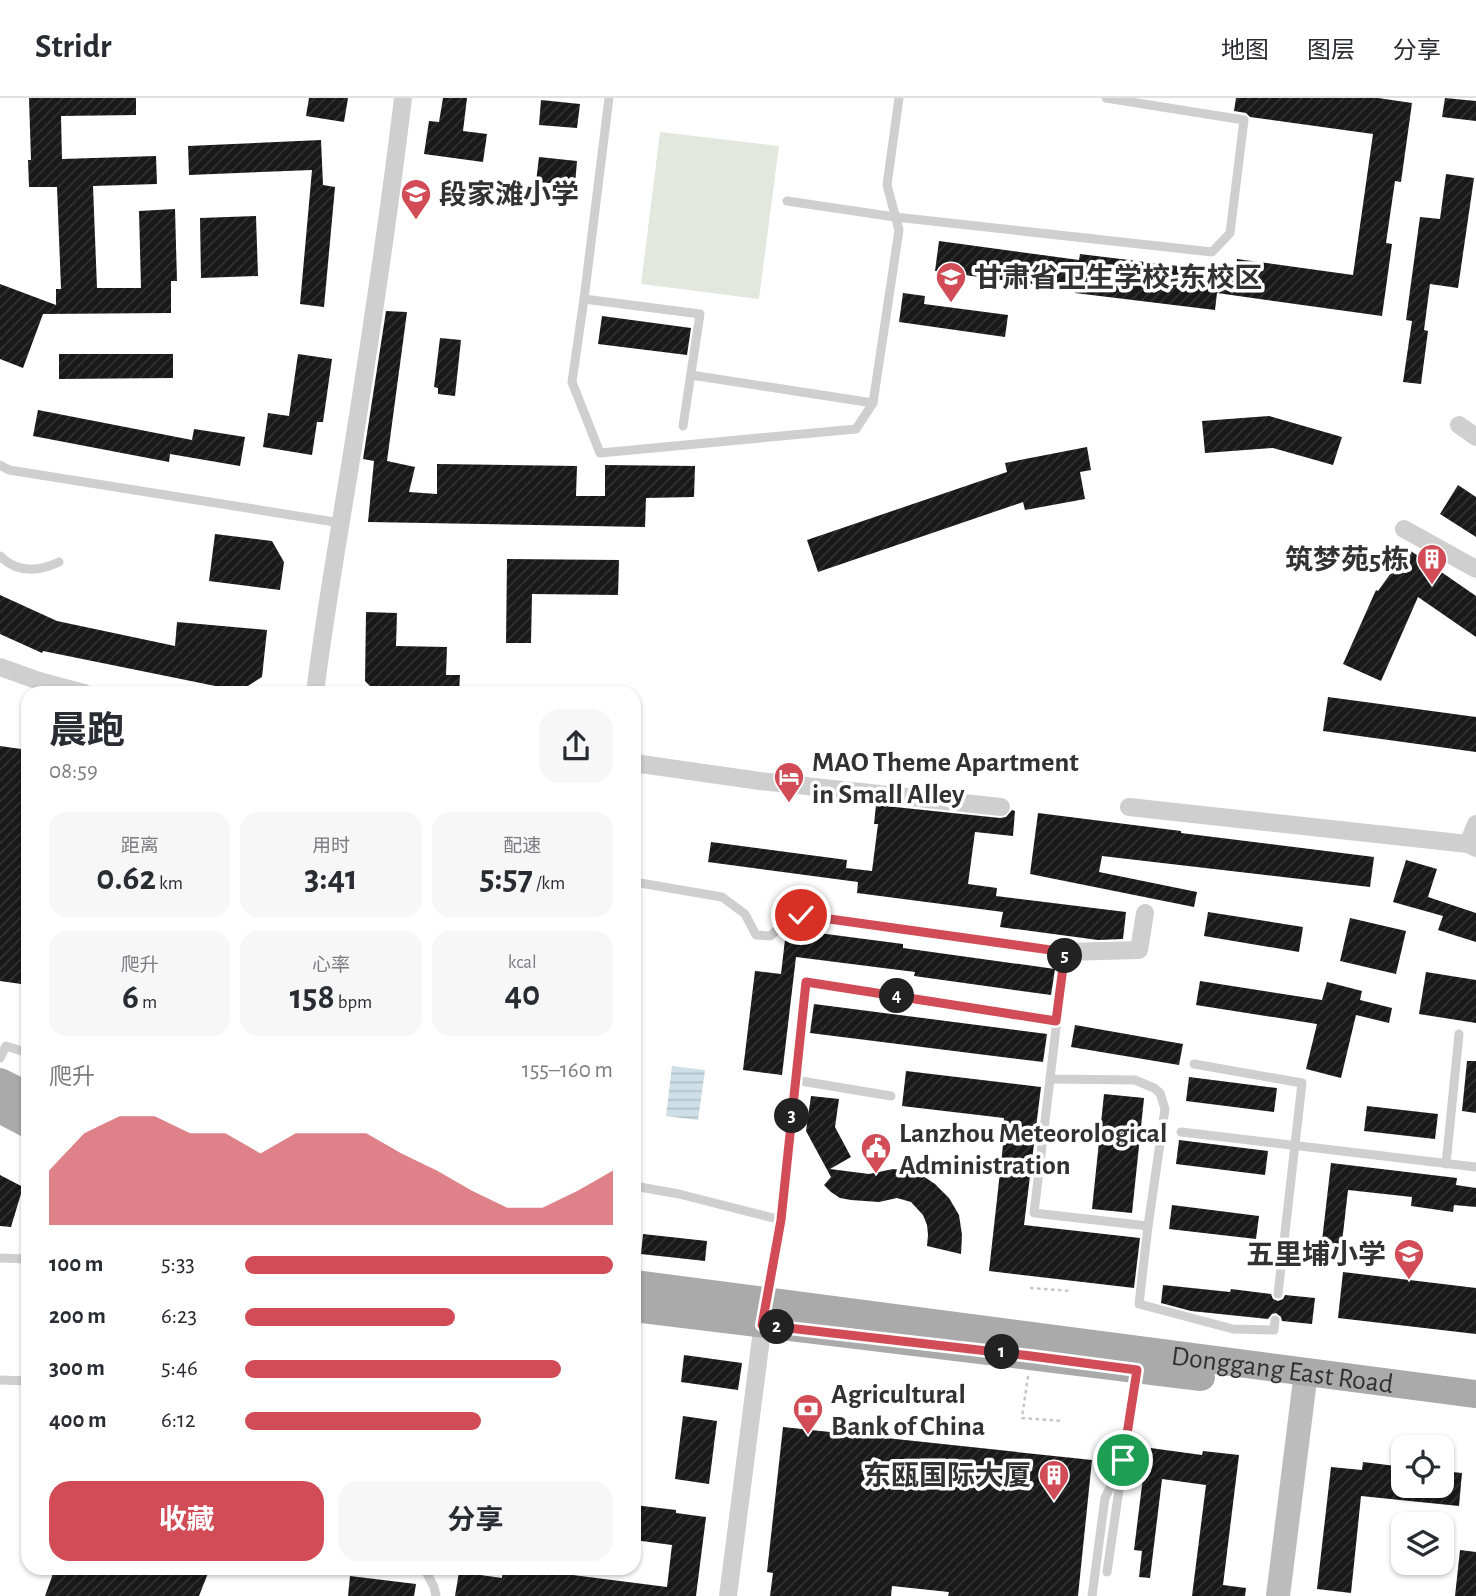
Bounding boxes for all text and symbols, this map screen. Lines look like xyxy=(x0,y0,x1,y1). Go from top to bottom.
text: Stridr xyxy=(35,31,112,64)
text: 地图 xyxy=(1221,39,1269,63)
text: 图层 xyxy=(1307,39,1355,63)
text: 分享 xyxy=(1393,39,1441,63)
school or university icon: 段家滩小学 xyxy=(399,177,433,221)
place label: 段家滩小学 xyxy=(439,179,579,210)
school or university icon: 甘肃省卫生学校-东校区 xyxy=(934,260,968,304)
place label: 甘肃省卫生学校-东校区 xyxy=(974,262,1263,293)
building icon: 筑梦苑5栋 xyxy=(1415,542,1449,586)
place label: 筑梦苑5栋 xyxy=(1285,545,1409,575)
button: share xyxy=(539,709,613,783)
text: 晨跑 xyxy=(49,713,125,751)
place label: MAO Theme Apartment in Small Alley xyxy=(812,749,1079,809)
text: 08:59 xyxy=(49,760,98,783)
hotel icon: MAO Theme Apartment in Small Alley xyxy=(772,760,806,804)
text: 距离 xyxy=(121,837,159,856)
text: 用时 xyxy=(312,837,350,856)
text: 配速 xyxy=(503,837,541,856)
text: 0.62 xyxy=(96,861,156,896)
text: 3:41 xyxy=(304,861,358,896)
text: 5:57 xyxy=(479,861,533,896)
text: km xyxy=(156,874,183,893)
text: /km xyxy=(533,874,565,893)
pin xyxy=(771,885,831,945)
icon: check xyxy=(782,896,820,934)
pin: 5 xyxy=(1048,938,1082,974)
text: 5 xyxy=(1060,946,1069,965)
text: kcal xyxy=(508,953,537,972)
text: 爬升 xyxy=(121,956,159,975)
text: 心率 xyxy=(312,956,350,975)
text: 40 xyxy=(504,977,540,1012)
pin: 4 xyxy=(880,978,914,1014)
text: 6 xyxy=(122,980,139,1015)
text: 158 xyxy=(290,980,335,1015)
text: 4 xyxy=(892,986,901,1005)
text: m xyxy=(139,993,157,1012)
text: bpm xyxy=(335,993,372,1012)
text: 155–160 m xyxy=(522,1059,613,1082)
text: 爬升 xyxy=(49,1066,95,1089)
pin: 3 xyxy=(774,1098,810,1134)
text: 3 xyxy=(787,1106,796,1125)
place label: Lanzhou Meteorological Administration xyxy=(899,1120,1167,1180)
public building icon: Lanzhou Meteorological Administration xyxy=(859,1131,893,1175)
school or university icon: 五里埔小学 xyxy=(1392,1237,1426,1281)
place label: 五里埔小学 xyxy=(1246,1240,1386,1270)
text: 100 m xyxy=(49,1253,103,1276)
text: 5:33 xyxy=(161,1253,195,1276)
text: 200 m xyxy=(49,1305,106,1328)
text: 6:23 xyxy=(161,1305,197,1328)
pin: 2 xyxy=(760,1310,794,1344)
text: 2 xyxy=(772,1317,781,1336)
pin: 1 xyxy=(984,1334,1020,1370)
text: 1 xyxy=(998,1342,1005,1361)
street label: Donggang East Road xyxy=(1169,1342,1395,1399)
text: 300 m xyxy=(49,1357,105,1380)
text: 5:46 xyxy=(161,1357,198,1380)
place label: Agricultural Bank of China xyxy=(831,1381,985,1441)
bank icon: Agricultural Bank of China xyxy=(791,1392,825,1436)
text: 400 m xyxy=(49,1409,107,1432)
text: 6:12 xyxy=(161,1409,195,1432)
pin xyxy=(1093,1430,1153,1490)
map controls xyxy=(1391,1435,1454,1575)
button: locate xyxy=(1391,1435,1454,1498)
icon: arrive xyxy=(1104,1441,1142,1479)
building icon: 东瓯国际大厦 xyxy=(1037,1458,1071,1502)
place label: 东瓯国际大厦 xyxy=(863,1460,1031,1491)
button: 收藏 xyxy=(49,1481,324,1561)
button: 分享 xyxy=(338,1481,613,1561)
button: layers xyxy=(1391,1512,1454,1575)

